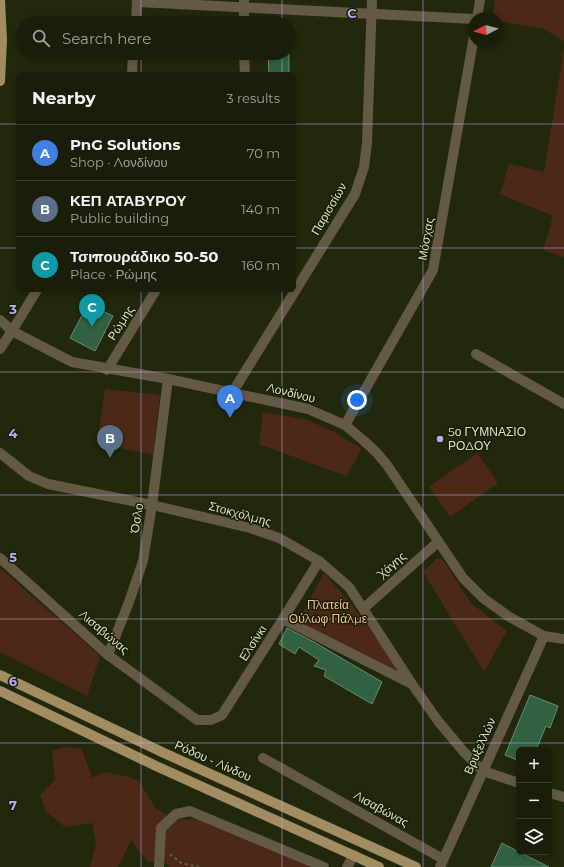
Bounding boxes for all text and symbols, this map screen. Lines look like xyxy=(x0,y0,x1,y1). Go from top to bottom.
text: C xyxy=(347,5,357,21)
north arrow xyxy=(468,12,504,48)
search box xyxy=(16,16,296,60)
icon: search xyxy=(30,27,52,49)
text: Search here xyxy=(62,29,151,48)
text: Nearby xyxy=(32,88,96,108)
text: 3 results xyxy=(226,90,280,106)
text: PnG Solutions xyxy=(70,135,180,154)
text: A xyxy=(40,145,50,161)
text: 70 m xyxy=(247,145,280,161)
text: Shop · Λονδίνου xyxy=(70,154,168,170)
street label: Παρισσίων xyxy=(308,180,350,238)
text: ΚΕΠ ΑΤΑΒΥΡΟΥ xyxy=(70,191,186,210)
text: B xyxy=(40,201,50,217)
text: 140 m xyxy=(241,201,280,217)
text: Public building xyxy=(70,210,169,226)
street label: Μόσχας xyxy=(414,216,437,261)
text: Τσιπουράδικο 50-50 xyxy=(70,247,218,266)
text: C xyxy=(40,257,50,273)
text: 160 m xyxy=(242,257,280,273)
text: Place · Ρώμης xyxy=(70,266,157,282)
pin: C xyxy=(79,294,105,327)
text: 3 xyxy=(8,301,17,317)
street label: Ρώμης xyxy=(104,302,137,343)
street label: Λονδίνου xyxy=(265,379,317,406)
pin: A xyxy=(217,385,243,418)
your location xyxy=(347,390,367,410)
place label: 5ο ΓΥΜΝΑΣΙΟ ΡΟΔΟΥ xyxy=(448,424,526,453)
text: 4 xyxy=(9,425,18,441)
pin: B xyxy=(97,425,123,458)
marker: 5ο ΓΥΜΝΑΣΙΟ ΡΟΔΟΥ xyxy=(435,434,445,444)
street label: Στοκχόλμης xyxy=(207,498,273,529)
street label: Όσλο xyxy=(127,502,146,535)
street label: Χάγης xyxy=(373,548,409,582)
text: 5 xyxy=(9,549,17,565)
park label: Πλατεία Ούλωφ Πάλμε xyxy=(289,597,368,626)
street label: Λισαβώνας xyxy=(76,606,132,657)
street label: Ελσίνκι xyxy=(236,622,270,663)
text: 6 xyxy=(9,673,18,689)
street label: Βρυξελλών xyxy=(460,715,499,776)
street label: Ρόδου - Λίνδου xyxy=(172,737,254,784)
map controls xyxy=(516,747,552,855)
button: + xyxy=(516,747,552,783)
button: − xyxy=(516,783,552,819)
street label: Λισαβώνας xyxy=(351,787,411,830)
text: 7 xyxy=(9,797,17,813)
button: layers xyxy=(516,819,552,855)

